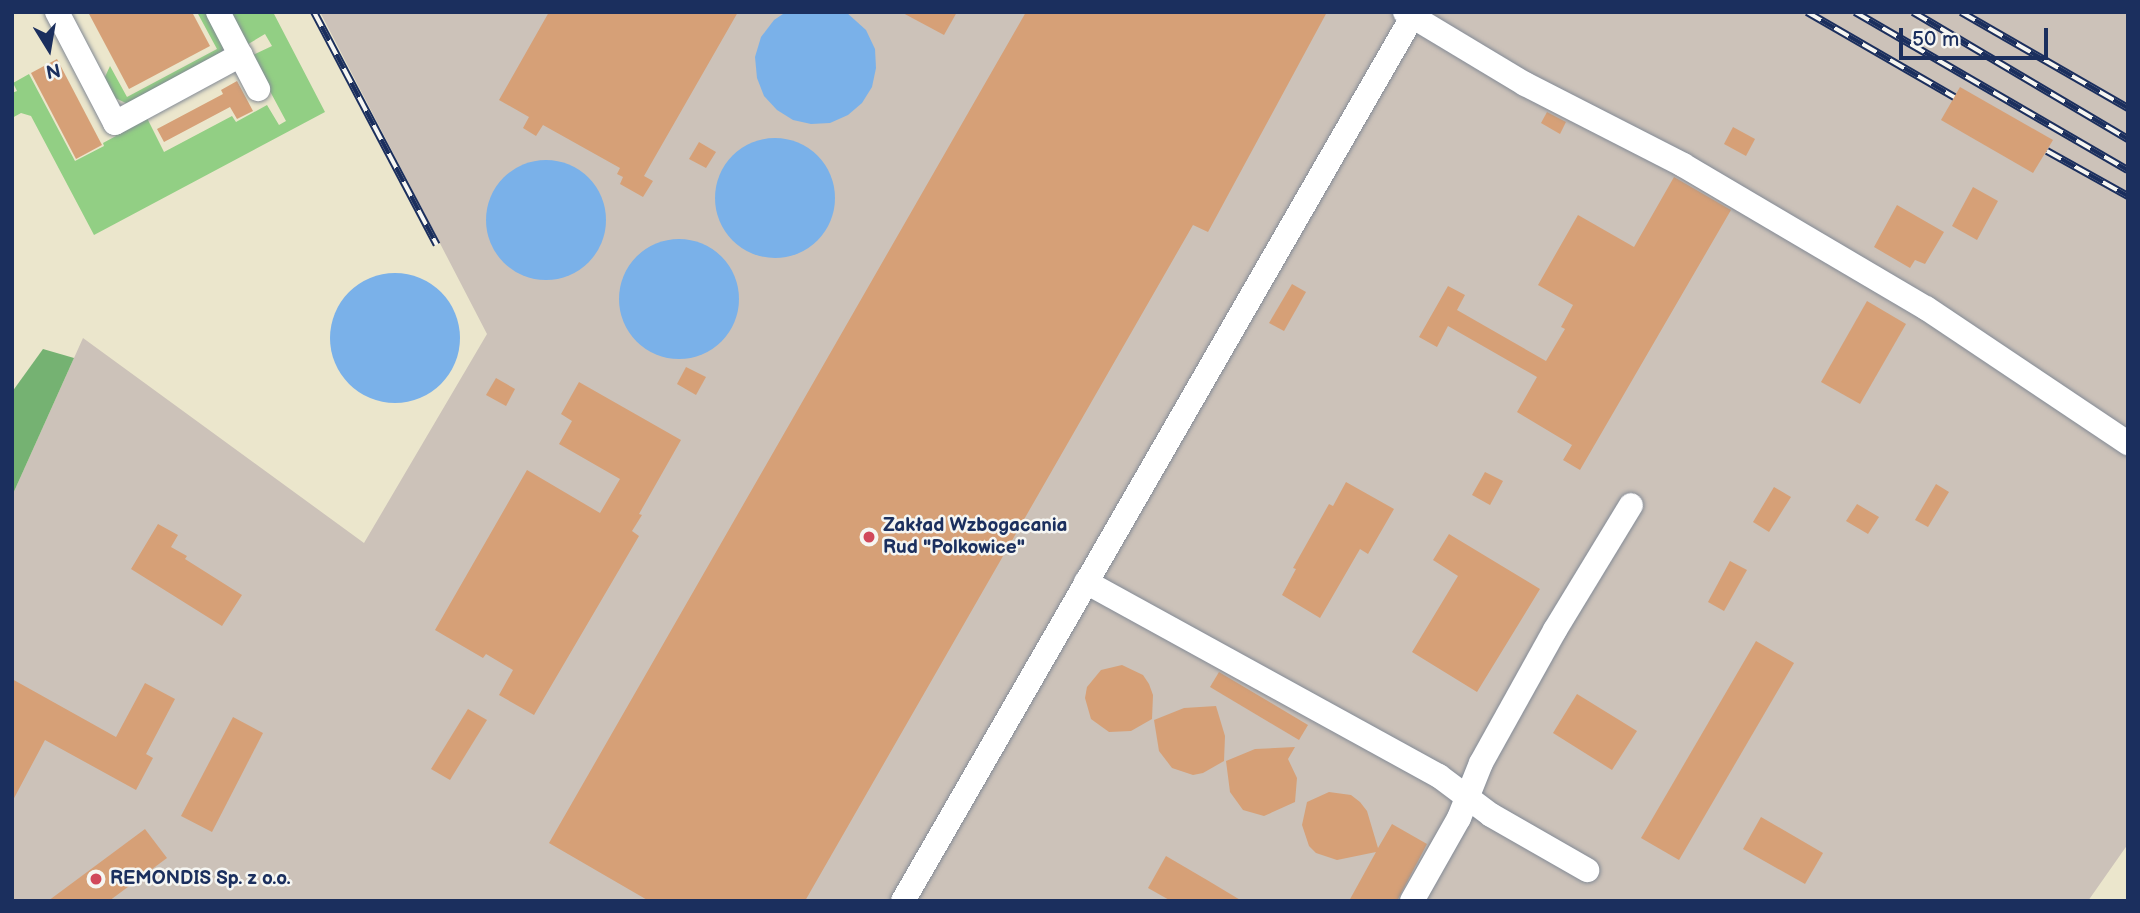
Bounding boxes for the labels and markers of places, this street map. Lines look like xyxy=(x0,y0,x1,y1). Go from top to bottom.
place label: Zakład Wzbogacania Rud "Polkowice" xyxy=(883,515,1067,559)
marker: Zakład Wzbogacania Rud "Polkowice" xyxy=(861,529,877,545)
place label: REMONDIS Sp. z o.o. xyxy=(110,868,291,890)
marker: REMONDIS Sp. z o.o. xyxy=(88,871,104,887)

